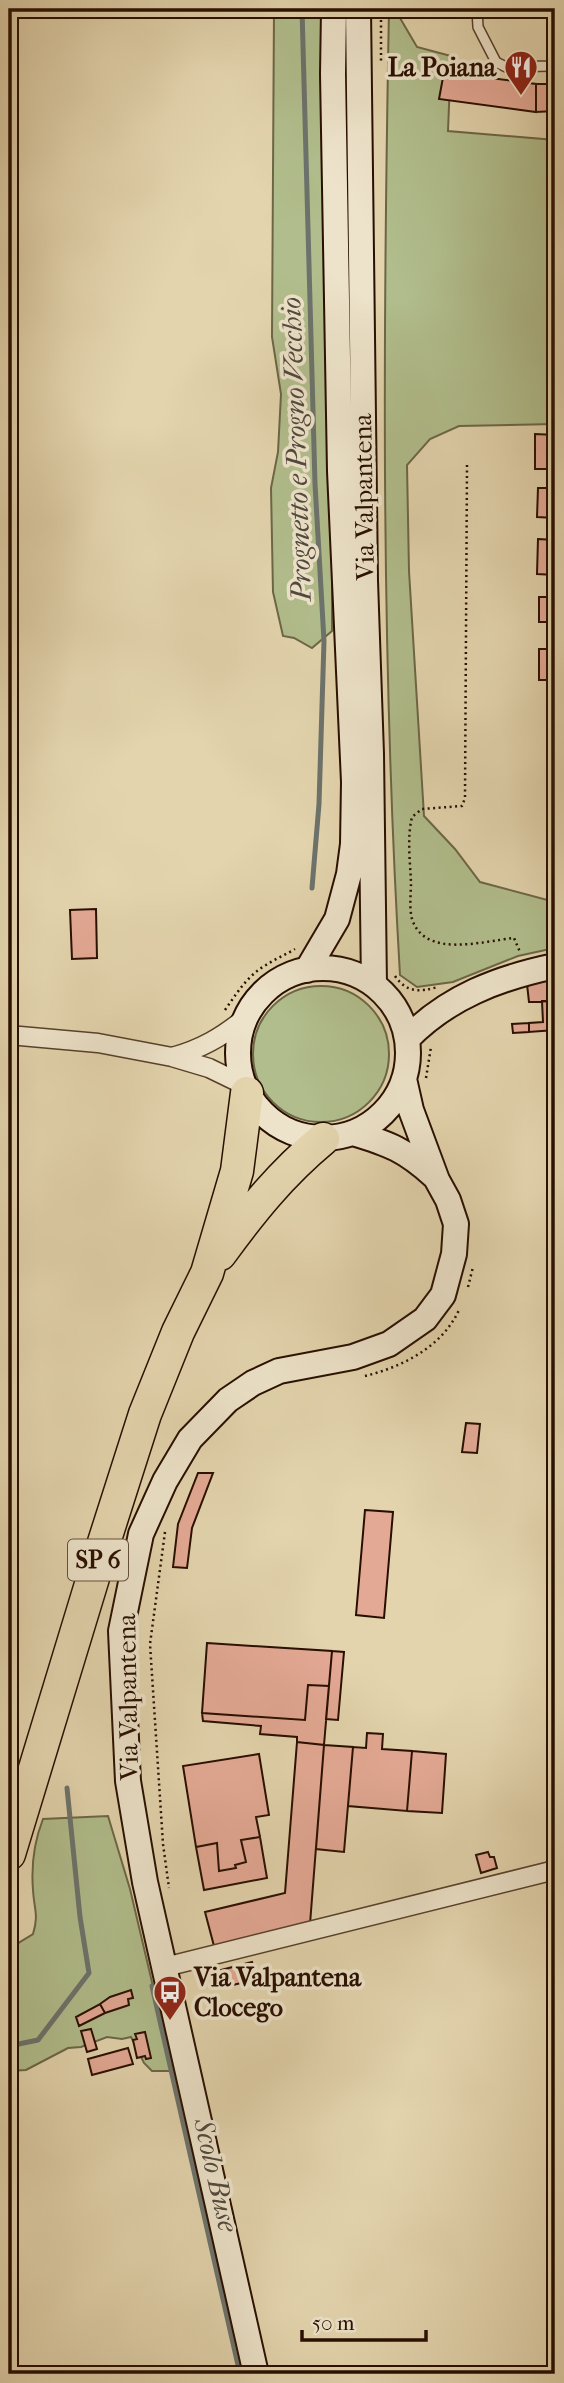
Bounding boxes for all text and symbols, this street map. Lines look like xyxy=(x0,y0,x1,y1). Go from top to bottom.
restaurant icon: La Poiana xyxy=(502,48,540,97)
place label: La Poiana xyxy=(388,52,497,83)
water label: Prognetto e Progno Vecchio xyxy=(274,296,318,604)
street label: Via Valpantena xyxy=(347,412,381,582)
road number: SP 6 xyxy=(68,1540,128,1580)
street label: Via Valpantena xyxy=(111,1612,145,1782)
place label: Via Valpantena Clocego xyxy=(193,1962,362,2023)
bus stop icon: Via Valpantena Clocego xyxy=(151,1973,189,2022)
water label: Scolo Buse xyxy=(187,2114,245,2235)
scale bar xyxy=(302,2299,426,2343)
text: 50 m xyxy=(312,2311,355,2335)

